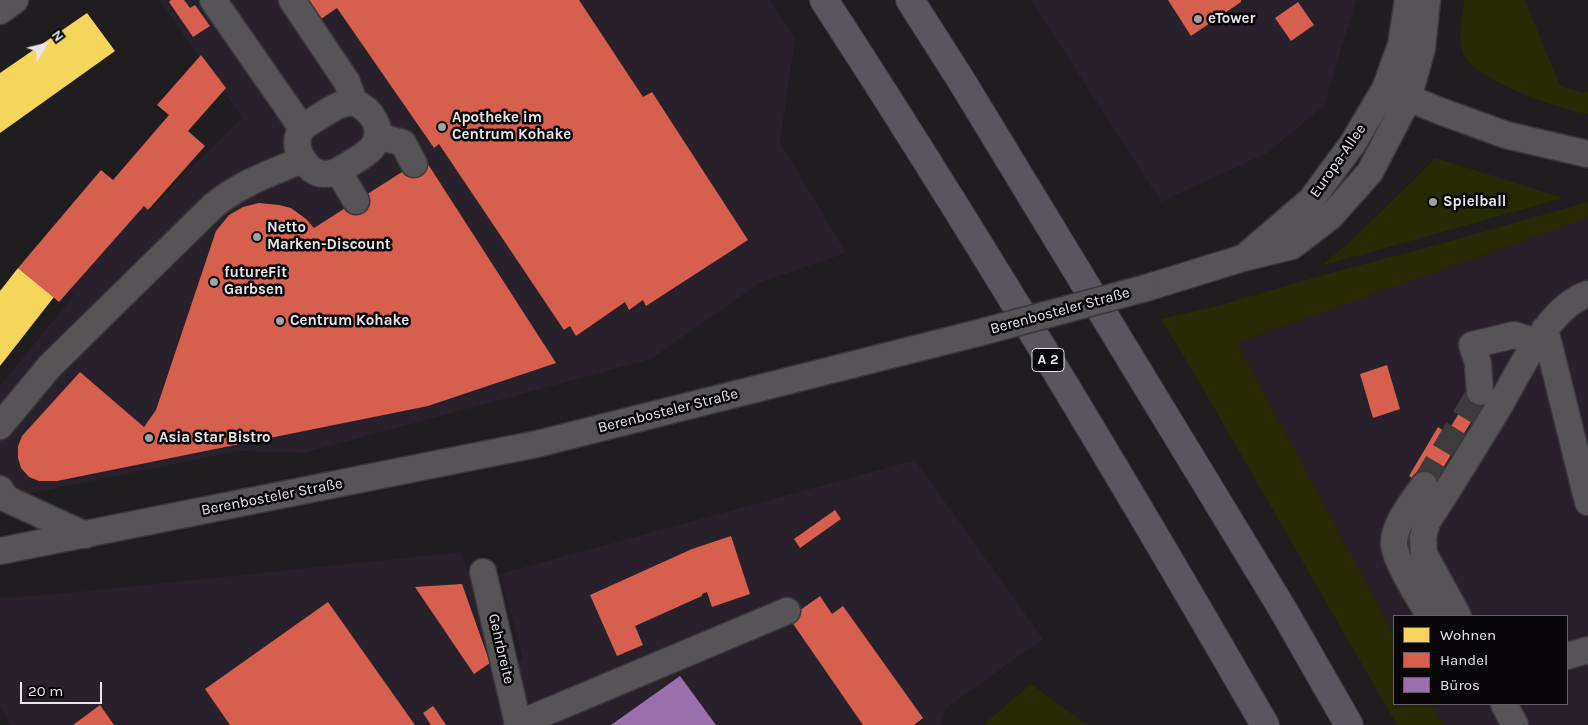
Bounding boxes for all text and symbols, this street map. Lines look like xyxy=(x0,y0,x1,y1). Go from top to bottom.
place label: eTower xyxy=(1208,10,1255,28)
marker: eTower xyxy=(1192,13,1204,25)
north arrow xyxy=(20,20,70,70)
text: N xyxy=(48,27,67,45)
place label: Apotheke im Centrum Kohake xyxy=(452,109,571,144)
marker: Apotheke im Centrum Kohake xyxy=(436,121,448,133)
street label: Europa-Allee xyxy=(1306,121,1370,201)
place label: Spielball xyxy=(1443,193,1506,211)
marker: Spielball xyxy=(1427,196,1439,208)
place label: Netto Marken-Discount xyxy=(267,219,391,254)
marker: Netto Marken-Discount xyxy=(251,231,263,243)
place label: futureFit Garbsen xyxy=(224,264,287,299)
marker: futureFit Garbsen xyxy=(208,276,220,288)
street label: Berenbosteler Straße xyxy=(988,284,1132,338)
place label: Centrum Kohake xyxy=(290,312,409,330)
marker: Centrum Kohake xyxy=(274,315,286,327)
road number: A 2 xyxy=(1032,348,1064,372)
street label: Berenbosteler Straße xyxy=(596,385,740,437)
place label: Asia Star Bistro xyxy=(159,429,271,447)
marker: Asia Star Bistro xyxy=(143,432,155,444)
street label: Berenbosteler Straße xyxy=(200,474,344,520)
street label: Gehrbreite xyxy=(484,612,518,686)
legend xyxy=(1393,615,1568,705)
text: Wohnen xyxy=(1440,626,1496,644)
text: Handel xyxy=(1440,651,1488,669)
scale bar xyxy=(22,672,105,704)
text: Büros xyxy=(1440,676,1480,694)
text: 20 m xyxy=(28,682,63,700)

